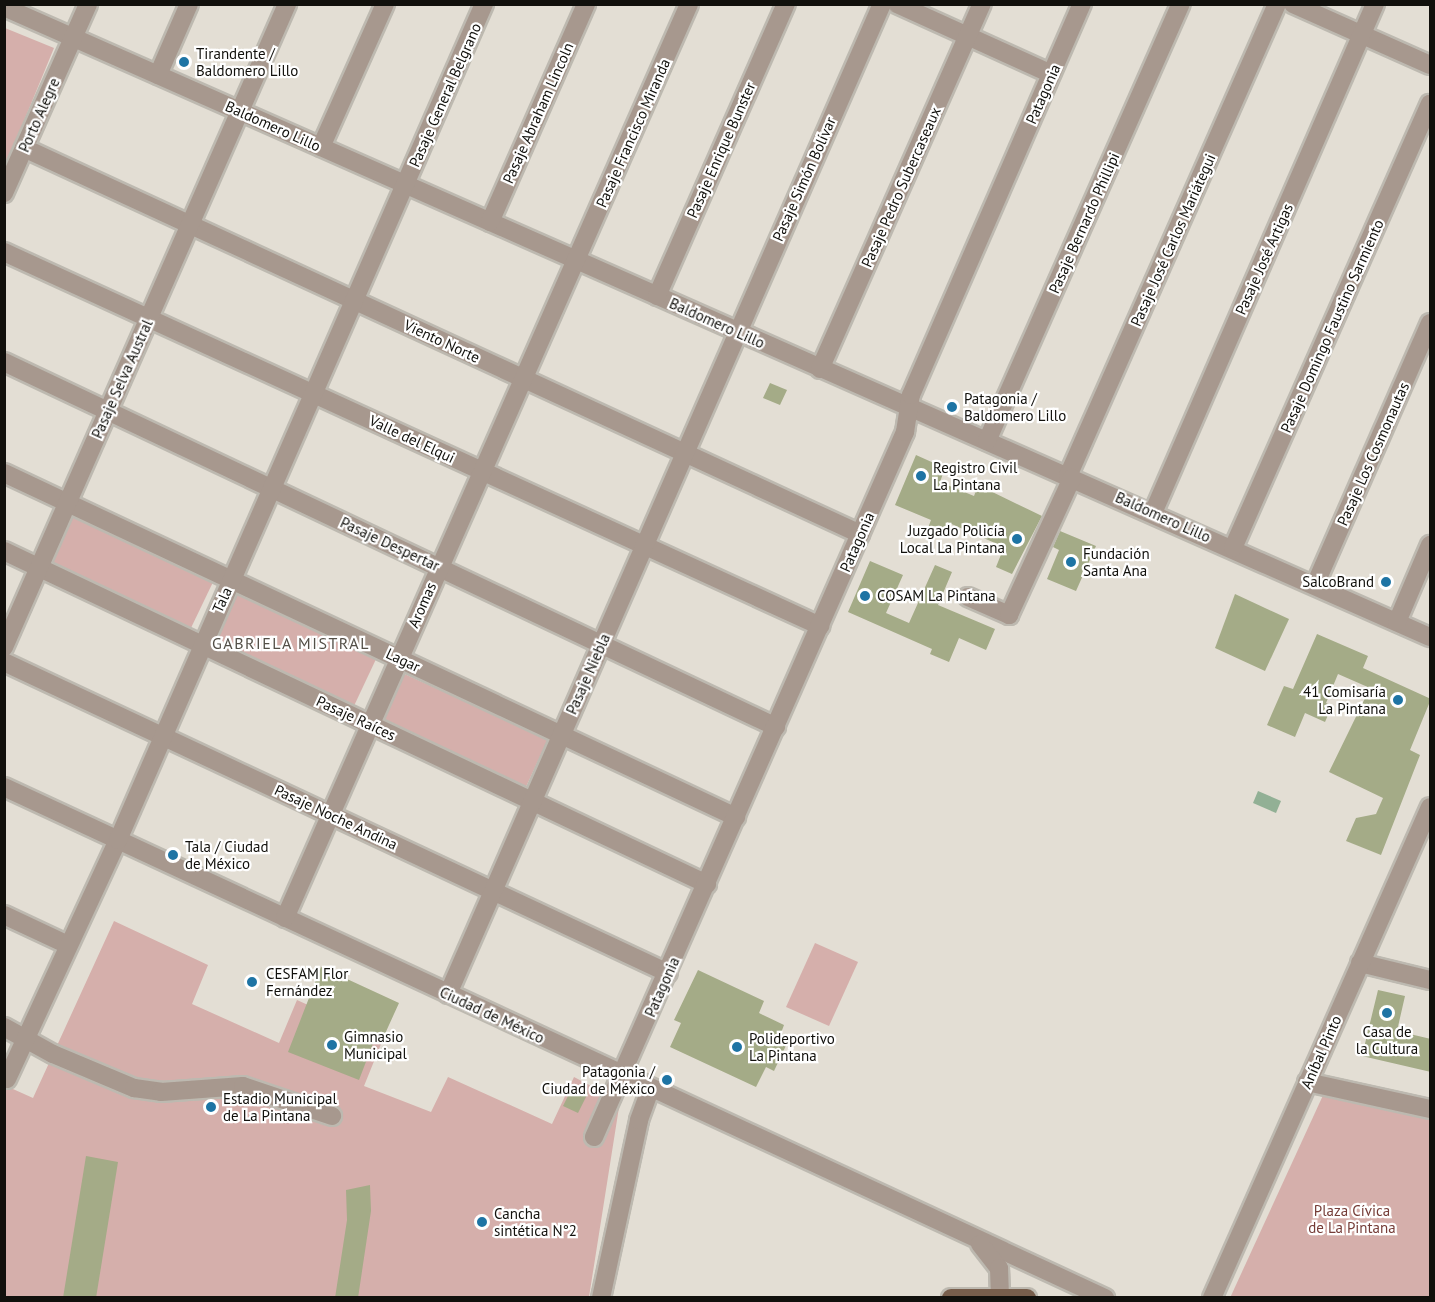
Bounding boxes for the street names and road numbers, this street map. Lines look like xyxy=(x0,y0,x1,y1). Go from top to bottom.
street label: Pasaje General Belgrano xyxy=(405,20,485,170)
street label: Pasaje Abraham Lincoln xyxy=(499,39,577,187)
street label: Pasaje Francisco Miranda xyxy=(592,56,674,210)
street label: Patagonia xyxy=(1022,61,1064,127)
street label: Porto Alegre xyxy=(15,75,63,155)
street label: Pasaje Enrique Bunster xyxy=(683,79,759,221)
street label: Baldomero Lillo xyxy=(223,97,323,155)
street label: Pasaje Pedro Subercaseaux xyxy=(857,104,945,270)
street label: Pasaje Simón Bolívar xyxy=(769,114,839,244)
street label: Pasaje Bernardo Phillipi xyxy=(1045,150,1123,296)
street label: Pasaje José Carlos Mariátegui xyxy=(1127,151,1219,329)
street label: Pasaje José Artigas xyxy=(1231,200,1297,318)
street label: Pasaje Domingo Faustino Sarmiento xyxy=(1277,217,1387,435)
street label: Baldomero Lillo xyxy=(667,294,767,352)
street label: Viento Norte xyxy=(401,316,483,366)
street label: Pasaje Selva Austral xyxy=(88,317,156,441)
street label: Pasaje Los Cosmonautas xyxy=(1333,379,1413,529)
street label: Valle del Elqui xyxy=(366,411,458,467)
street label: Baldomero Lillo xyxy=(1113,488,1213,546)
street label: Patagonia xyxy=(836,509,878,575)
street label: Pasaje Despertar xyxy=(338,513,442,575)
street label: Aromas xyxy=(404,579,440,631)
street label: Tala xyxy=(208,584,236,616)
street label: Pasaje Niebla xyxy=(562,631,614,717)
street label: Lagar xyxy=(383,644,423,676)
street label: Pasaje Raíces xyxy=(314,692,398,744)
street label: Pasaje Noche Andina xyxy=(271,781,401,853)
street label: Patagonia xyxy=(641,954,683,1020)
street label: Ciudad de México xyxy=(437,983,547,1047)
street label: Aníbal Pinto xyxy=(1297,1012,1345,1092)

